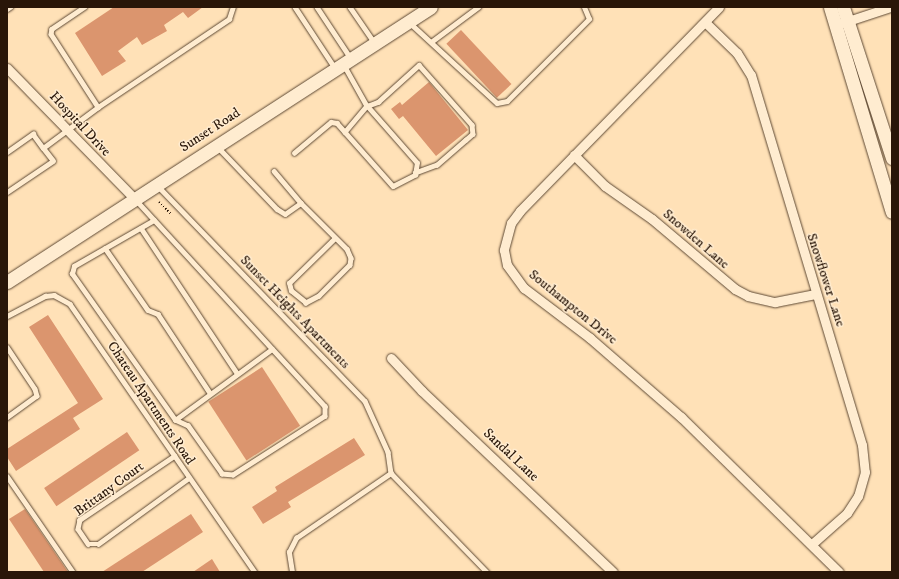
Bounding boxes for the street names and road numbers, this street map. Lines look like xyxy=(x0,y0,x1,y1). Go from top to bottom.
street label: Hospital Drive xyxy=(46,88,114,160)
street label: Sunset Road xyxy=(177,104,243,156)
street label: Snowden Lane xyxy=(659,206,733,272)
street label: Snowflower Lane xyxy=(803,231,849,329)
street label: Sunset Heights Apartments xyxy=(237,252,353,372)
street label: Southampton Drive xyxy=(525,266,621,348)
street label: Chateau Apartments Road xyxy=(104,338,198,468)
street label: Sandal Lane xyxy=(480,425,542,485)
street label: Brittany Court xyxy=(71,458,147,520)

